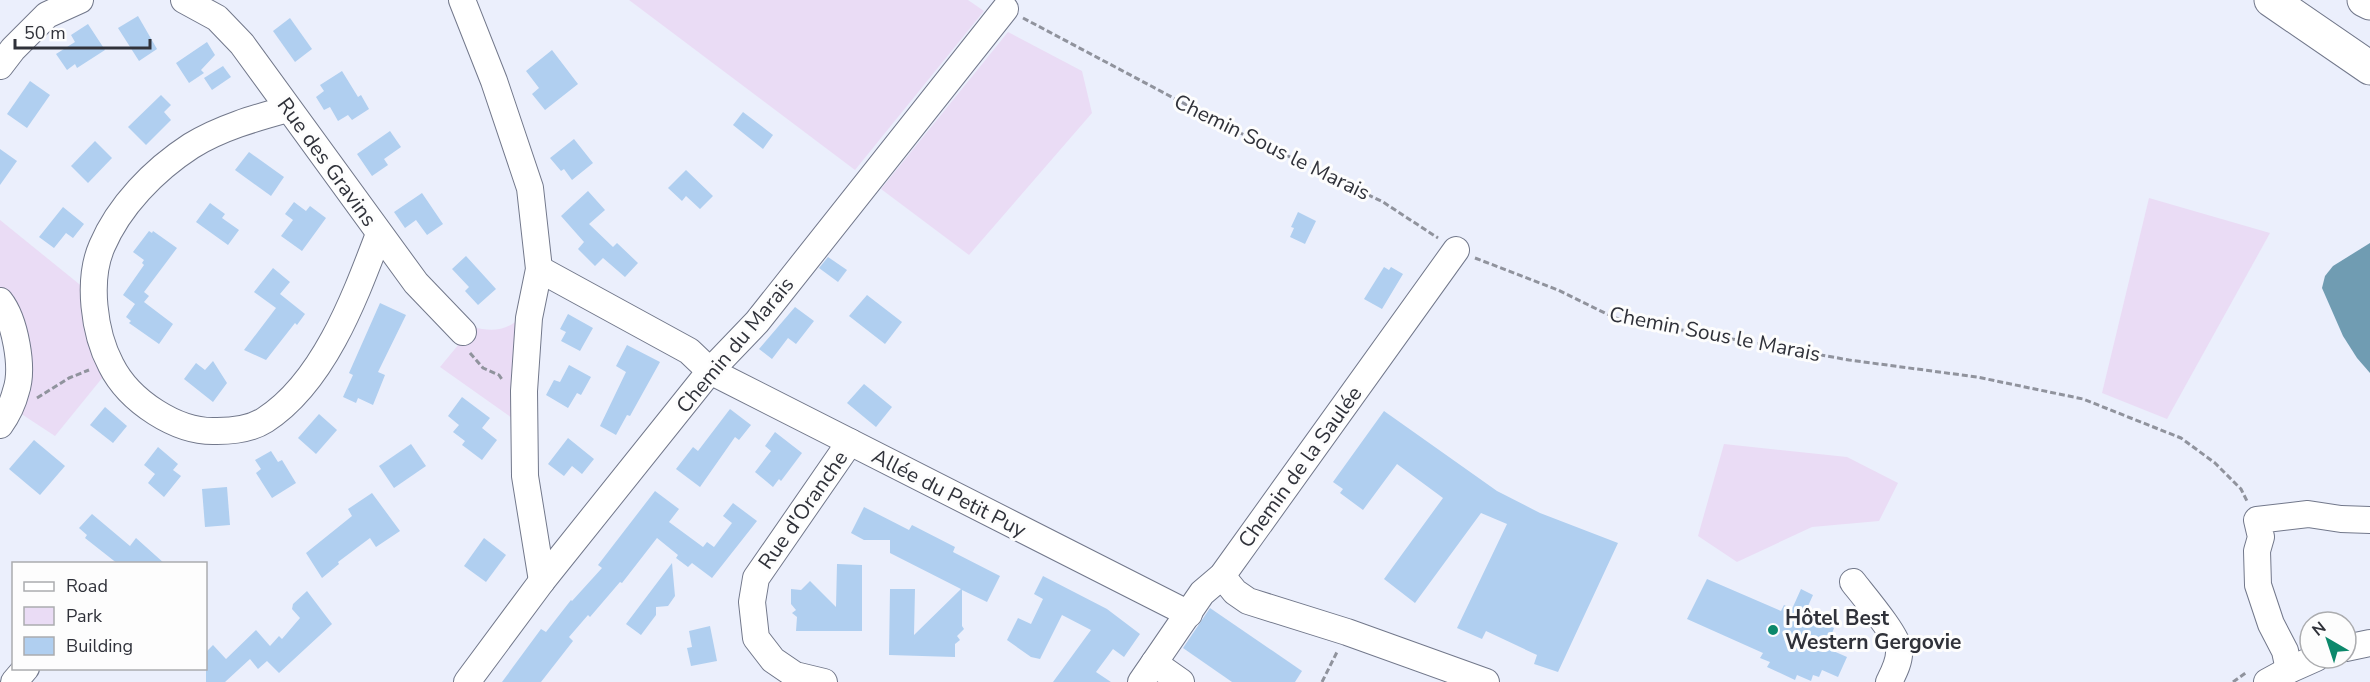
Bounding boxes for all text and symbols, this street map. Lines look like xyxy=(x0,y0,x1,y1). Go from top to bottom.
scale bar xyxy=(15,12,150,50)
text: 50 m xyxy=(24,21,66,45)
street label: Chemin Sous le Marais xyxy=(1169,87,1375,207)
street label: Rue des Gravins xyxy=(271,92,383,232)
street label: Chemin du Marais xyxy=(670,271,800,419)
street label: Chemin Sous le Marais xyxy=(1607,300,1823,368)
street label: Chemin de la Saulée xyxy=(1232,381,1368,553)
street label: Allée du Petit Puy xyxy=(867,442,1031,544)
street label: Rue d'Oranche xyxy=(752,445,854,575)
legend xyxy=(12,562,207,670)
text: Road xyxy=(66,574,108,598)
text: Park xyxy=(66,604,103,628)
place label: Hôtel Best Western Gergovie xyxy=(1785,604,1961,656)
north arrow xyxy=(2298,610,2358,670)
text: N xyxy=(2308,617,2331,641)
marker: Hôtel Best Western Gergovie xyxy=(1766,623,1780,637)
text: Building xyxy=(66,634,133,658)

